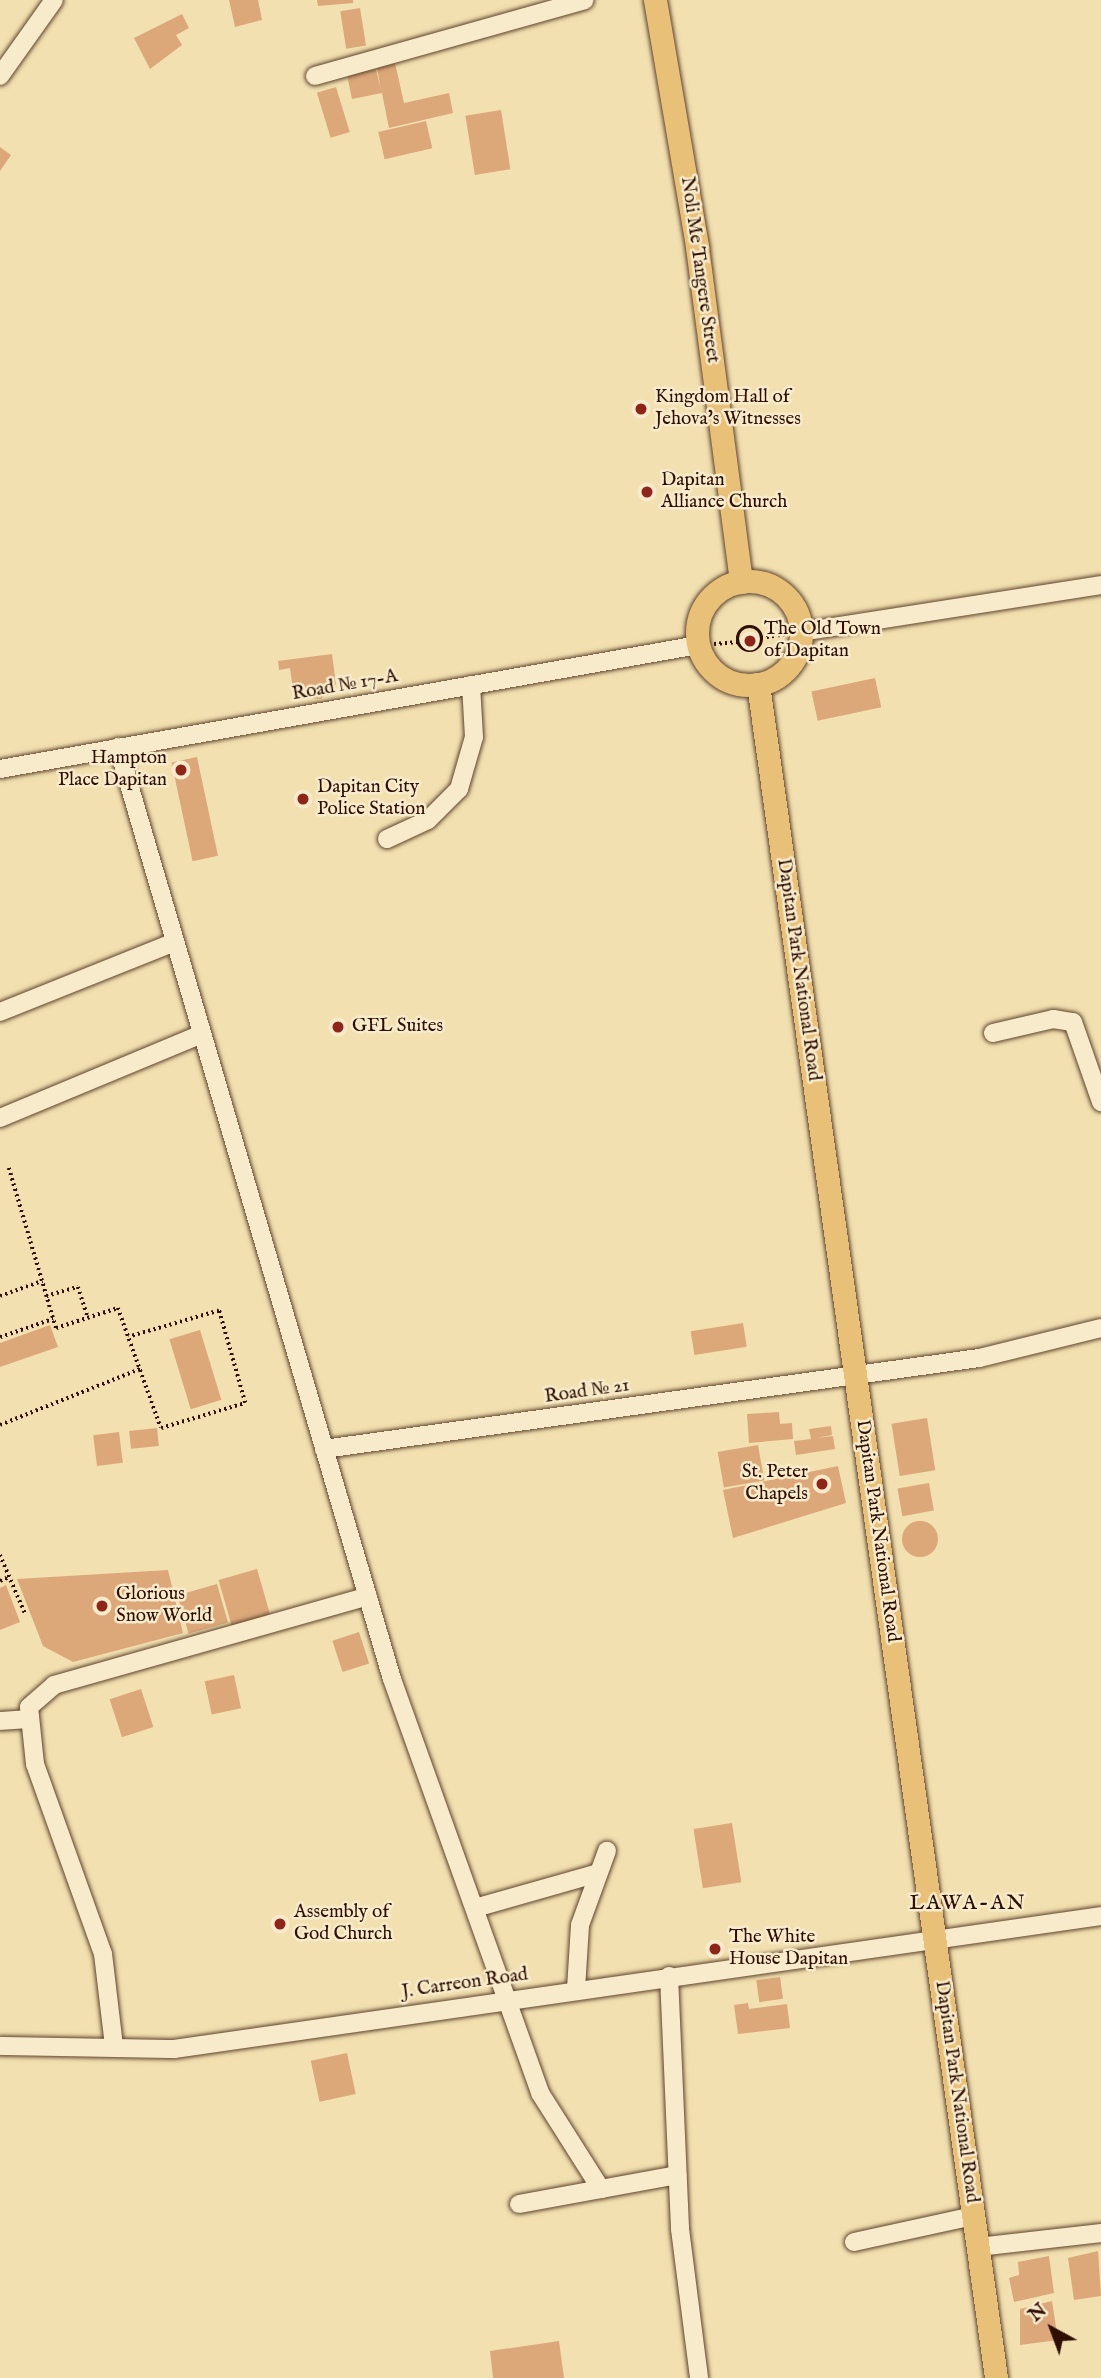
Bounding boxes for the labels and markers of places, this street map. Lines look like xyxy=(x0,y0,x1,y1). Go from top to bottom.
place label: Kingdom Hall of Jehova's Witnesses xyxy=(655,387,801,431)
marker: Kingdom Hall of Jehova's Witnesses xyxy=(633,401,649,417)
place label: Dapitan Alliance Church xyxy=(661,470,787,514)
marker: Dapitan Alliance Church xyxy=(639,484,655,500)
place label: The Old Town of Dapitan xyxy=(764,619,881,663)
marker: The Old Town of Dapitan xyxy=(742,633,758,649)
place label: Hampton Place Dapitan xyxy=(58,748,167,792)
marker: Hampton Place Dapitan xyxy=(173,762,189,778)
place label: Dapitan City Police Station xyxy=(317,777,425,821)
marker: Dapitan City Police Station xyxy=(295,791,311,807)
place label: GFL Suites xyxy=(352,1016,443,1038)
marker: GFL Suites xyxy=(330,1019,346,1035)
place label: St. Peter Chapels xyxy=(742,1462,808,1506)
marker: St. Peter Chapels xyxy=(814,1476,830,1492)
place label: Glorious Snow World xyxy=(116,1584,212,1628)
marker: Glorious Snow World xyxy=(94,1598,110,1614)
place label: Assembly of God Church xyxy=(294,1902,392,1946)
marker: Assembly of God Church xyxy=(272,1916,288,1932)
place label: The White House Dapitan xyxy=(729,1927,848,1971)
marker: The White House Dapitan xyxy=(707,1941,723,1957)

